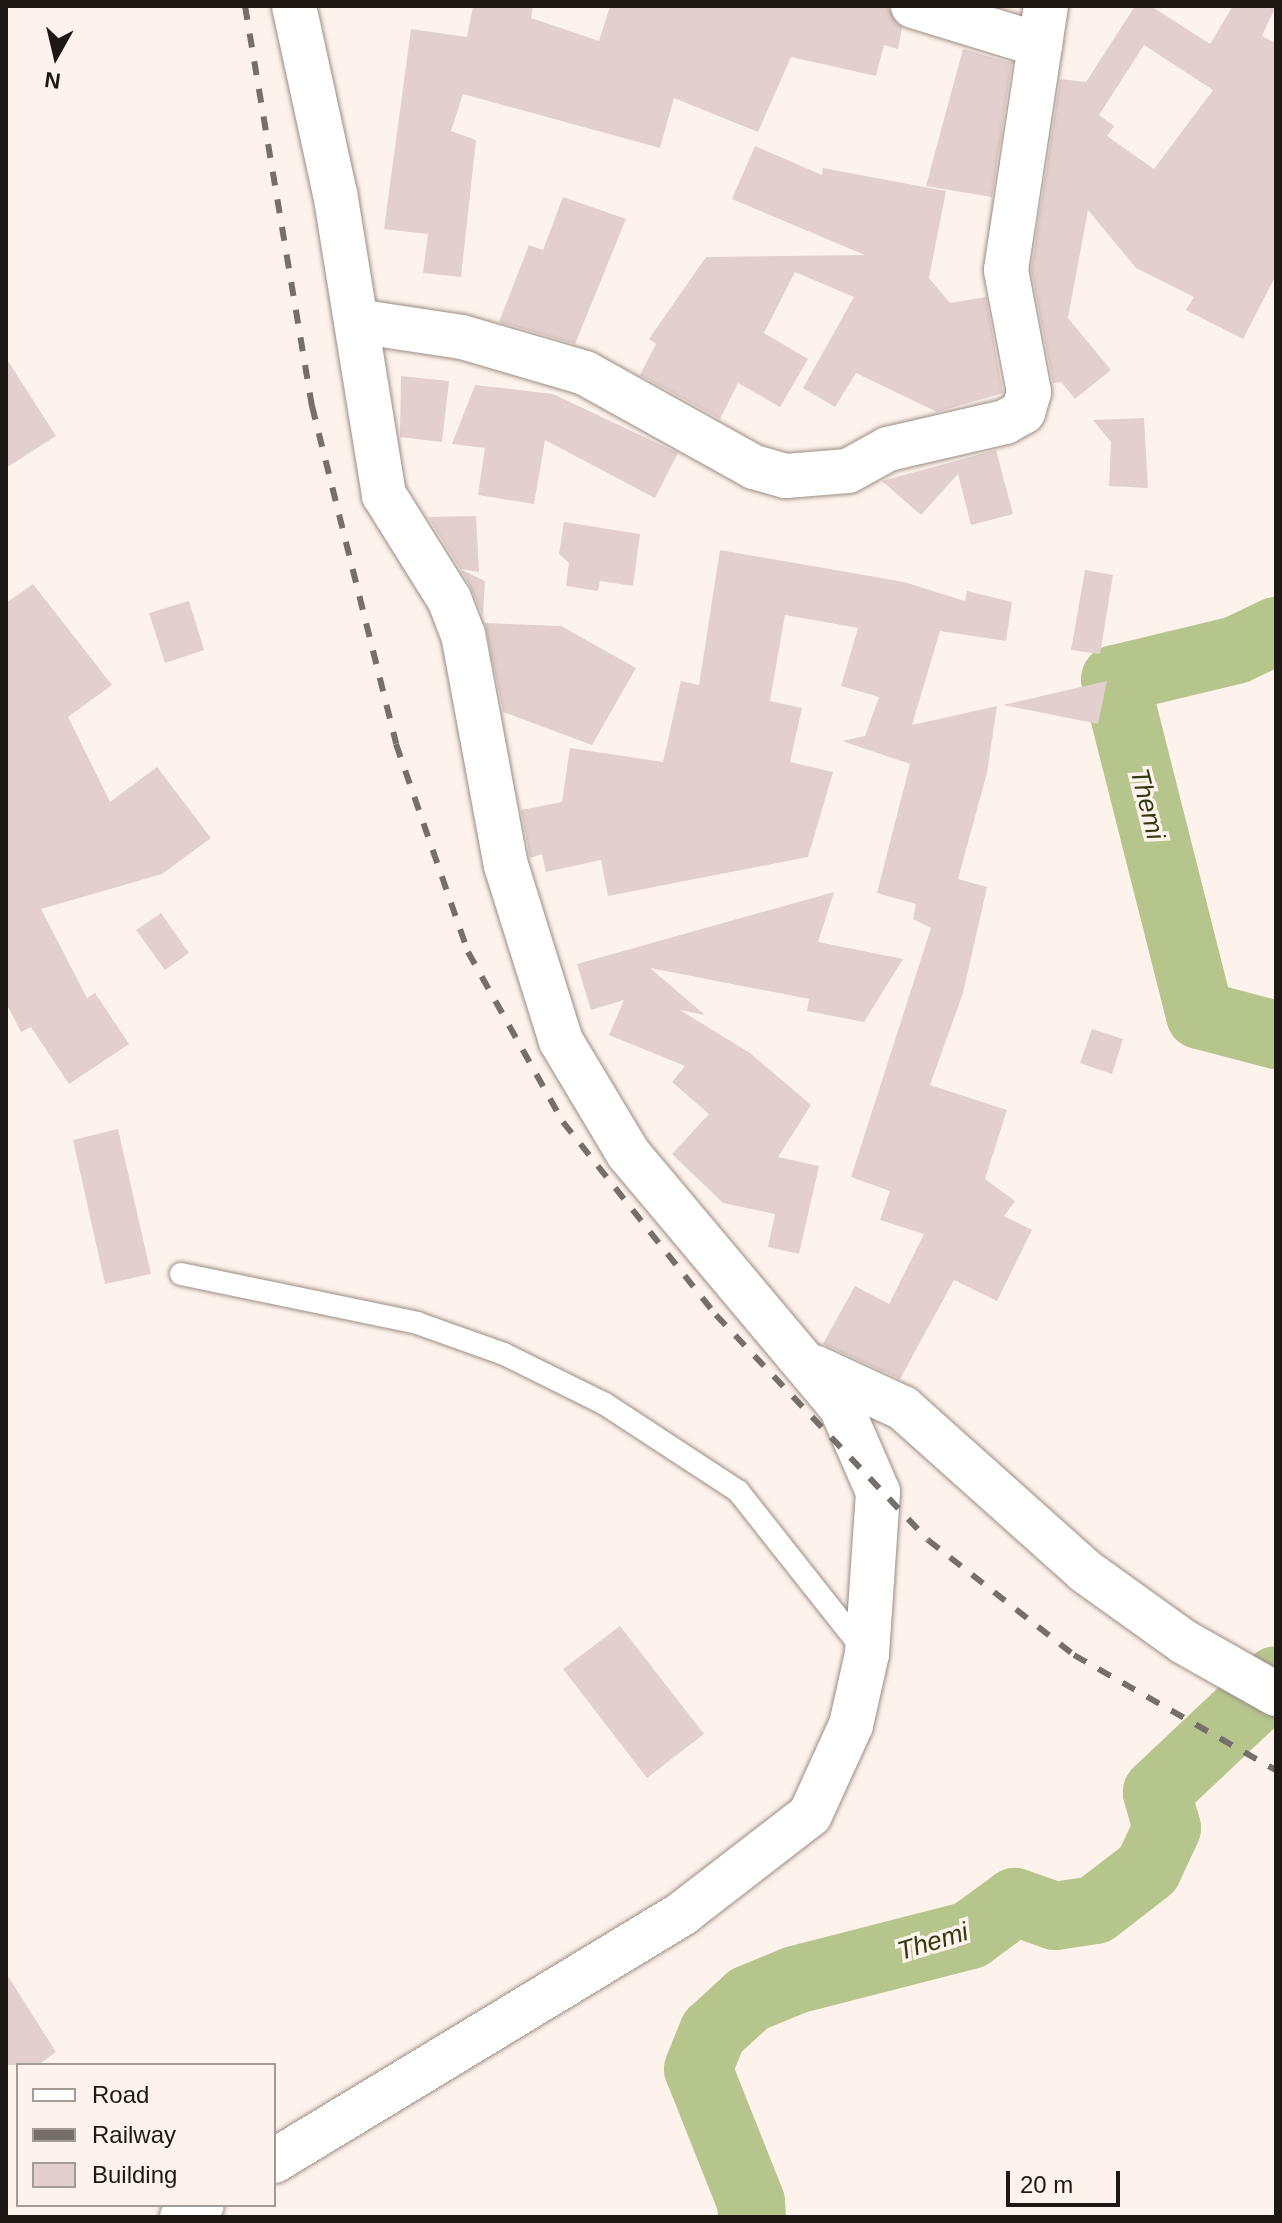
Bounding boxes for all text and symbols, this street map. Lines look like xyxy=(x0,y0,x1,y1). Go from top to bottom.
north arrow xyxy=(16,16,96,96)
text: N xyxy=(43,67,62,94)
water label: Themi xyxy=(1123,765,1171,843)
water label: Themi xyxy=(894,1917,972,1967)
legend xyxy=(16,2063,276,2207)
text: Road xyxy=(92,2081,149,2108)
text: Railway xyxy=(92,2121,176,2148)
scale bar xyxy=(1010,2155,1124,2205)
text: Building xyxy=(92,2161,177,2188)
text: 20 m xyxy=(1020,2171,1073,2198)

